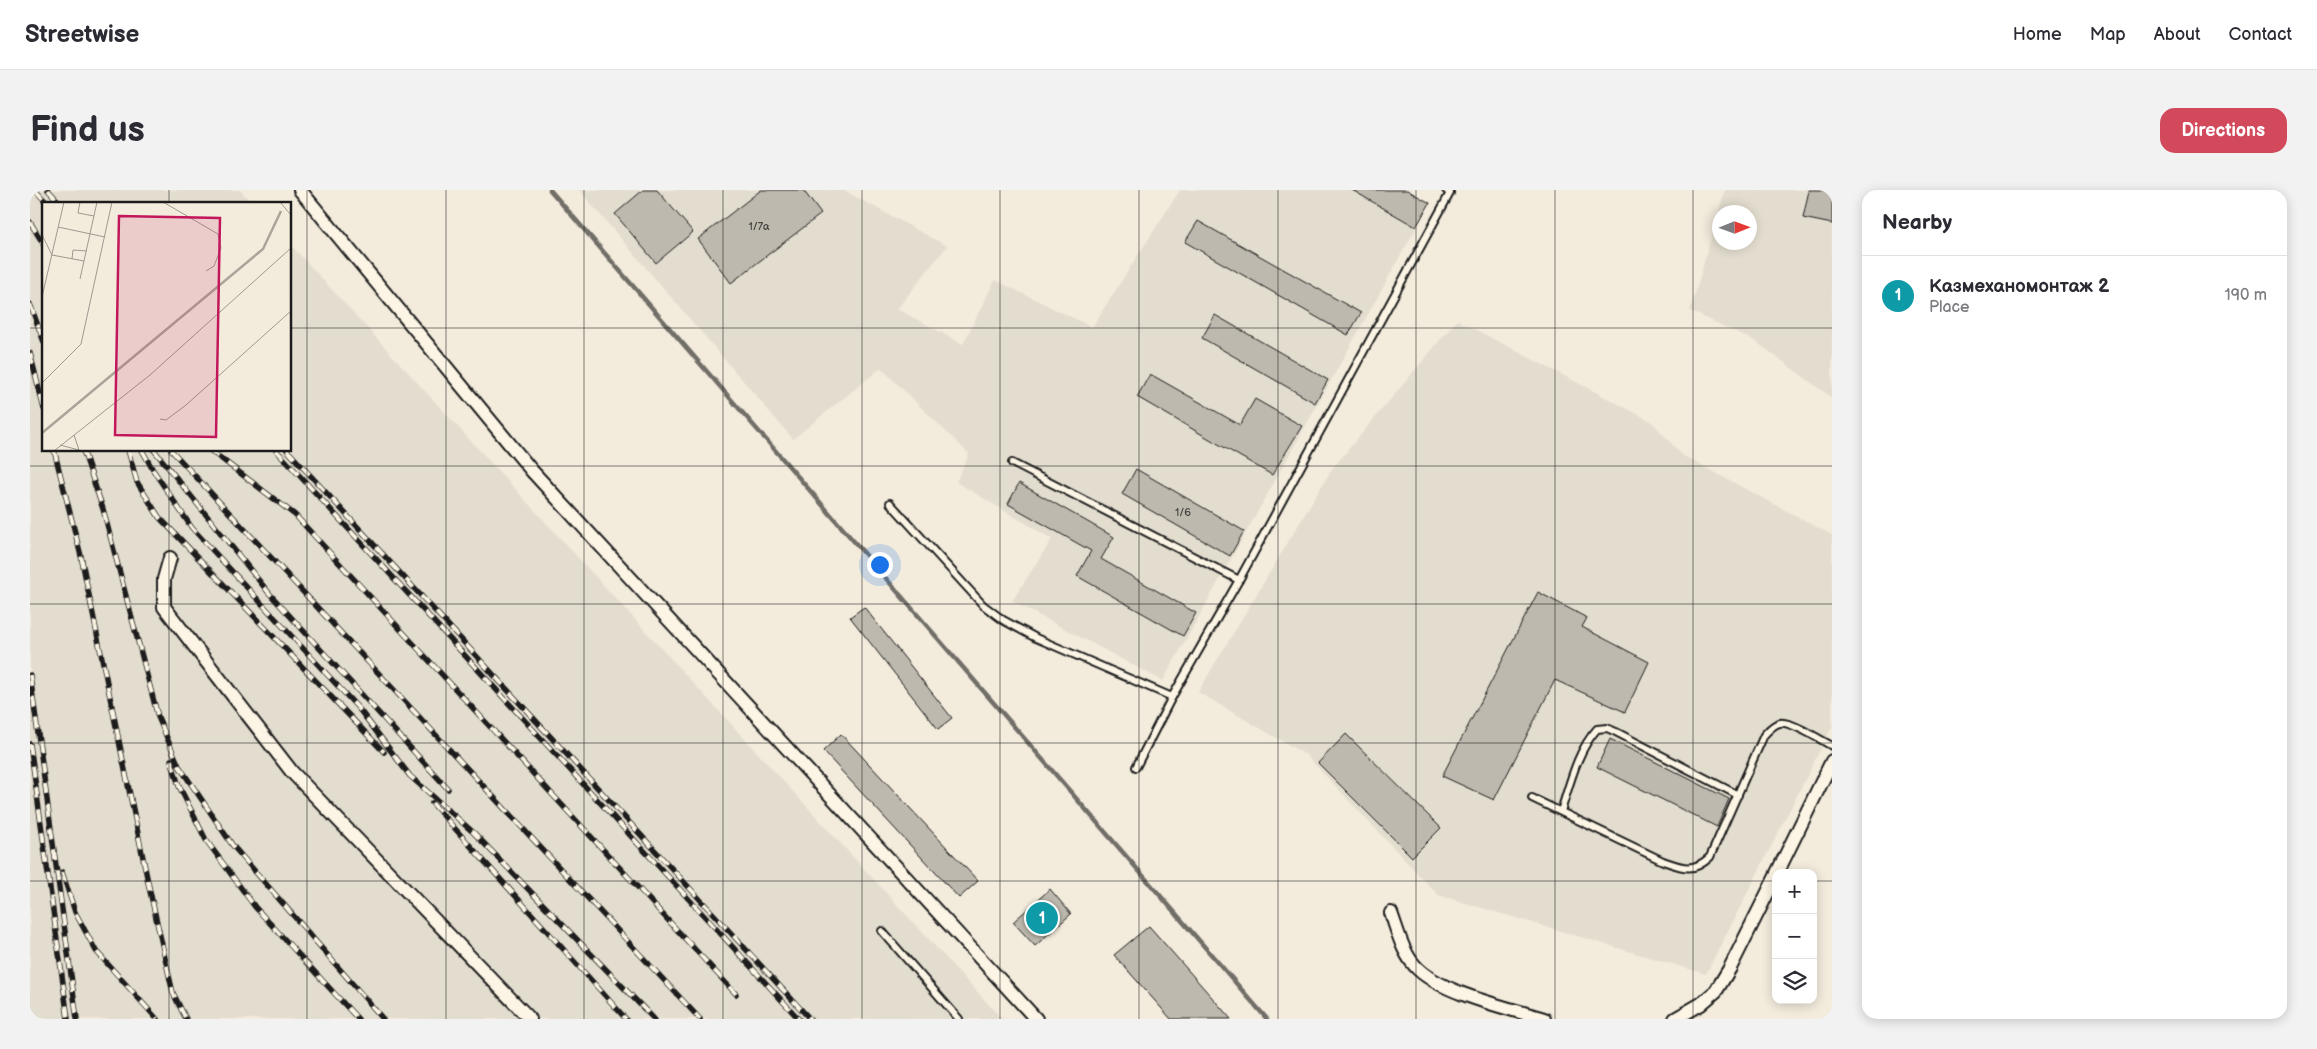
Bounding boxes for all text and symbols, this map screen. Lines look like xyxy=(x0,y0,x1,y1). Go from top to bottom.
text: Streetwise xyxy=(25,20,139,49)
text: Home xyxy=(2013,24,2062,45)
text: Map xyxy=(2090,24,2126,45)
text: About xyxy=(2154,24,2201,45)
text: Contact xyxy=(2229,24,2292,45)
button: Directions xyxy=(2160,108,2287,153)
text: Find us xyxy=(30,109,145,152)
inset map xyxy=(42,202,291,451)
north arrow xyxy=(1712,205,1757,250)
text: Nearby xyxy=(1882,210,1952,235)
house number: 1/7а xyxy=(748,220,770,233)
text: Казмеханомонтаж 2 xyxy=(1929,275,2109,298)
text: 1 xyxy=(1895,286,1901,305)
text: 190 m xyxy=(2225,286,2267,305)
text: Place xyxy=(1929,298,1970,317)
house number: 1/6 xyxy=(1175,506,1191,519)
your location xyxy=(867,552,893,578)
map controls xyxy=(1772,869,1817,1004)
button: + xyxy=(1772,869,1817,914)
pin: 1 xyxy=(1026,899,1058,937)
button: − xyxy=(1772,914,1817,959)
button: layers xyxy=(1772,959,1817,1004)

